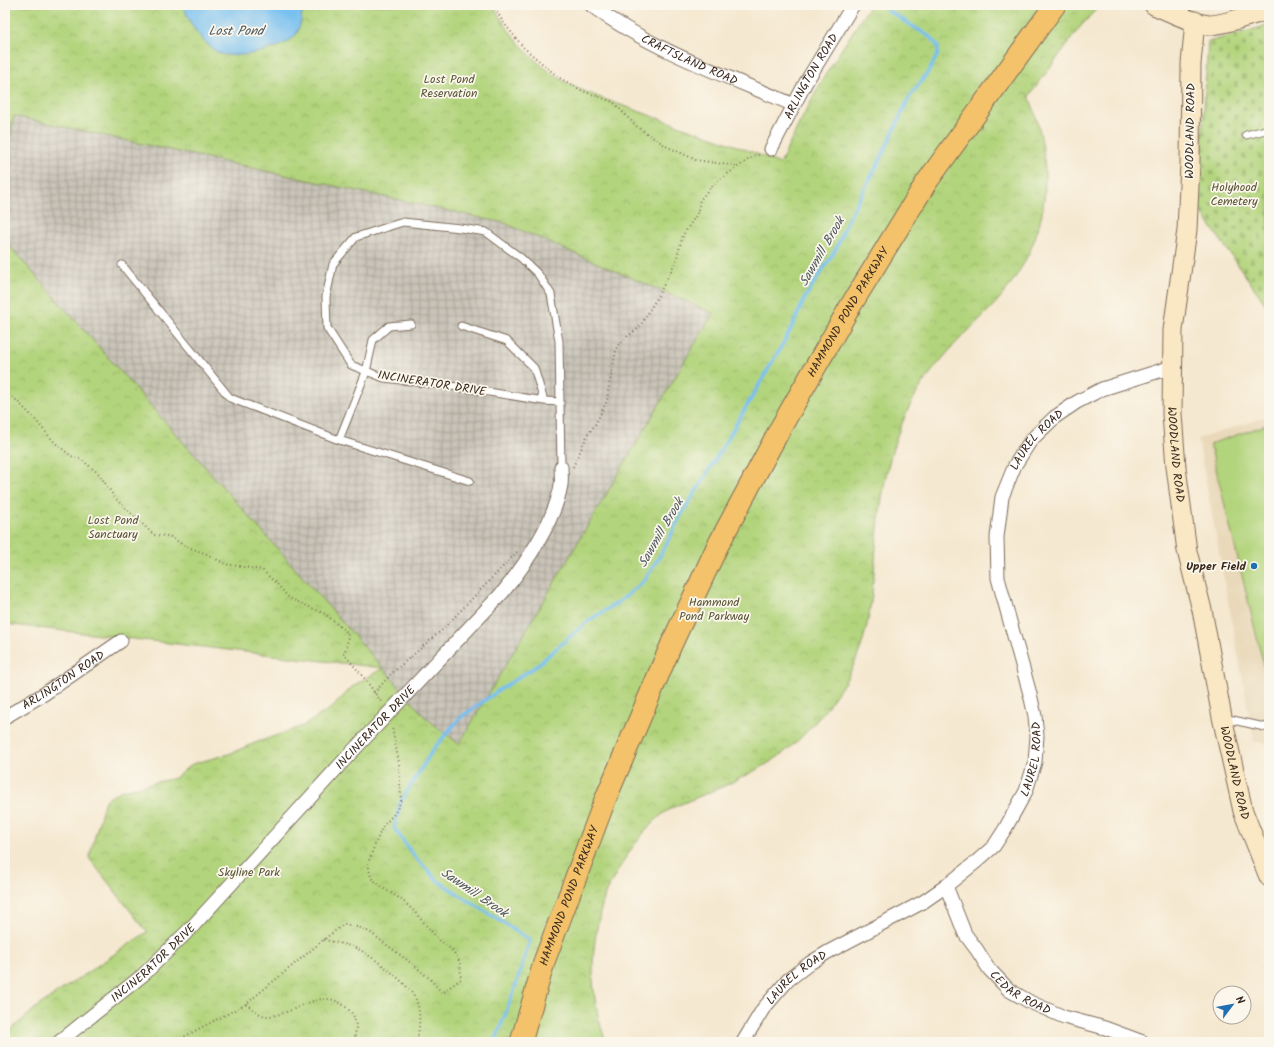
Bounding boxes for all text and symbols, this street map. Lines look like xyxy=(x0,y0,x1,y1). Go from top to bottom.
water label: Lost Pond xyxy=(208,21,267,42)
street label: CRAFTSLAND ROAD xyxy=(637,30,741,91)
street label: ARLINGTON ROAD xyxy=(779,30,844,123)
park label: Lost Pond Reservation xyxy=(421,70,477,103)
street label: WOODLAND ROAD xyxy=(1180,83,1201,179)
park label: Holyhood Cemetery xyxy=(1210,178,1258,211)
water label: Sawmill Brook xyxy=(794,211,852,290)
street label: HAMMOND POND PARKWAY xyxy=(802,243,895,381)
street label: INCINERATOR DRIVE xyxy=(376,366,489,402)
street label: LAUREL ROAD xyxy=(1005,405,1068,473)
street label: WOODLAND ROAD xyxy=(1162,407,1190,504)
water label: Sawmill Brook xyxy=(633,492,691,571)
park label: Lost Pond Sanctuary xyxy=(88,511,139,544)
place label: Upper Field xyxy=(1186,557,1247,576)
marker: Upper Field xyxy=(1249,561,1259,571)
park label: Hammond Pond Parkway xyxy=(679,593,749,626)
street label: ARLINGTON ROAD xyxy=(18,646,109,715)
street label: INCINERATOR DRIVE xyxy=(331,681,421,774)
street label: LAUREL ROAD xyxy=(1016,721,1047,800)
street label: WOODLAND ROAD xyxy=(1214,724,1255,823)
street label: HAMMOND POND PARKWAY xyxy=(535,822,605,968)
park label: Skyline Park xyxy=(218,863,280,882)
water label: Sawmill Brook xyxy=(436,863,514,925)
street label: INCINERATOR DRIVE xyxy=(107,919,201,1007)
street label: LAUREL ROAD xyxy=(762,946,831,1009)
street label: CEDAR ROAD xyxy=(985,966,1054,1020)
north arrow xyxy=(1212,985,1252,1025)
text: N xyxy=(1230,993,1249,1008)

